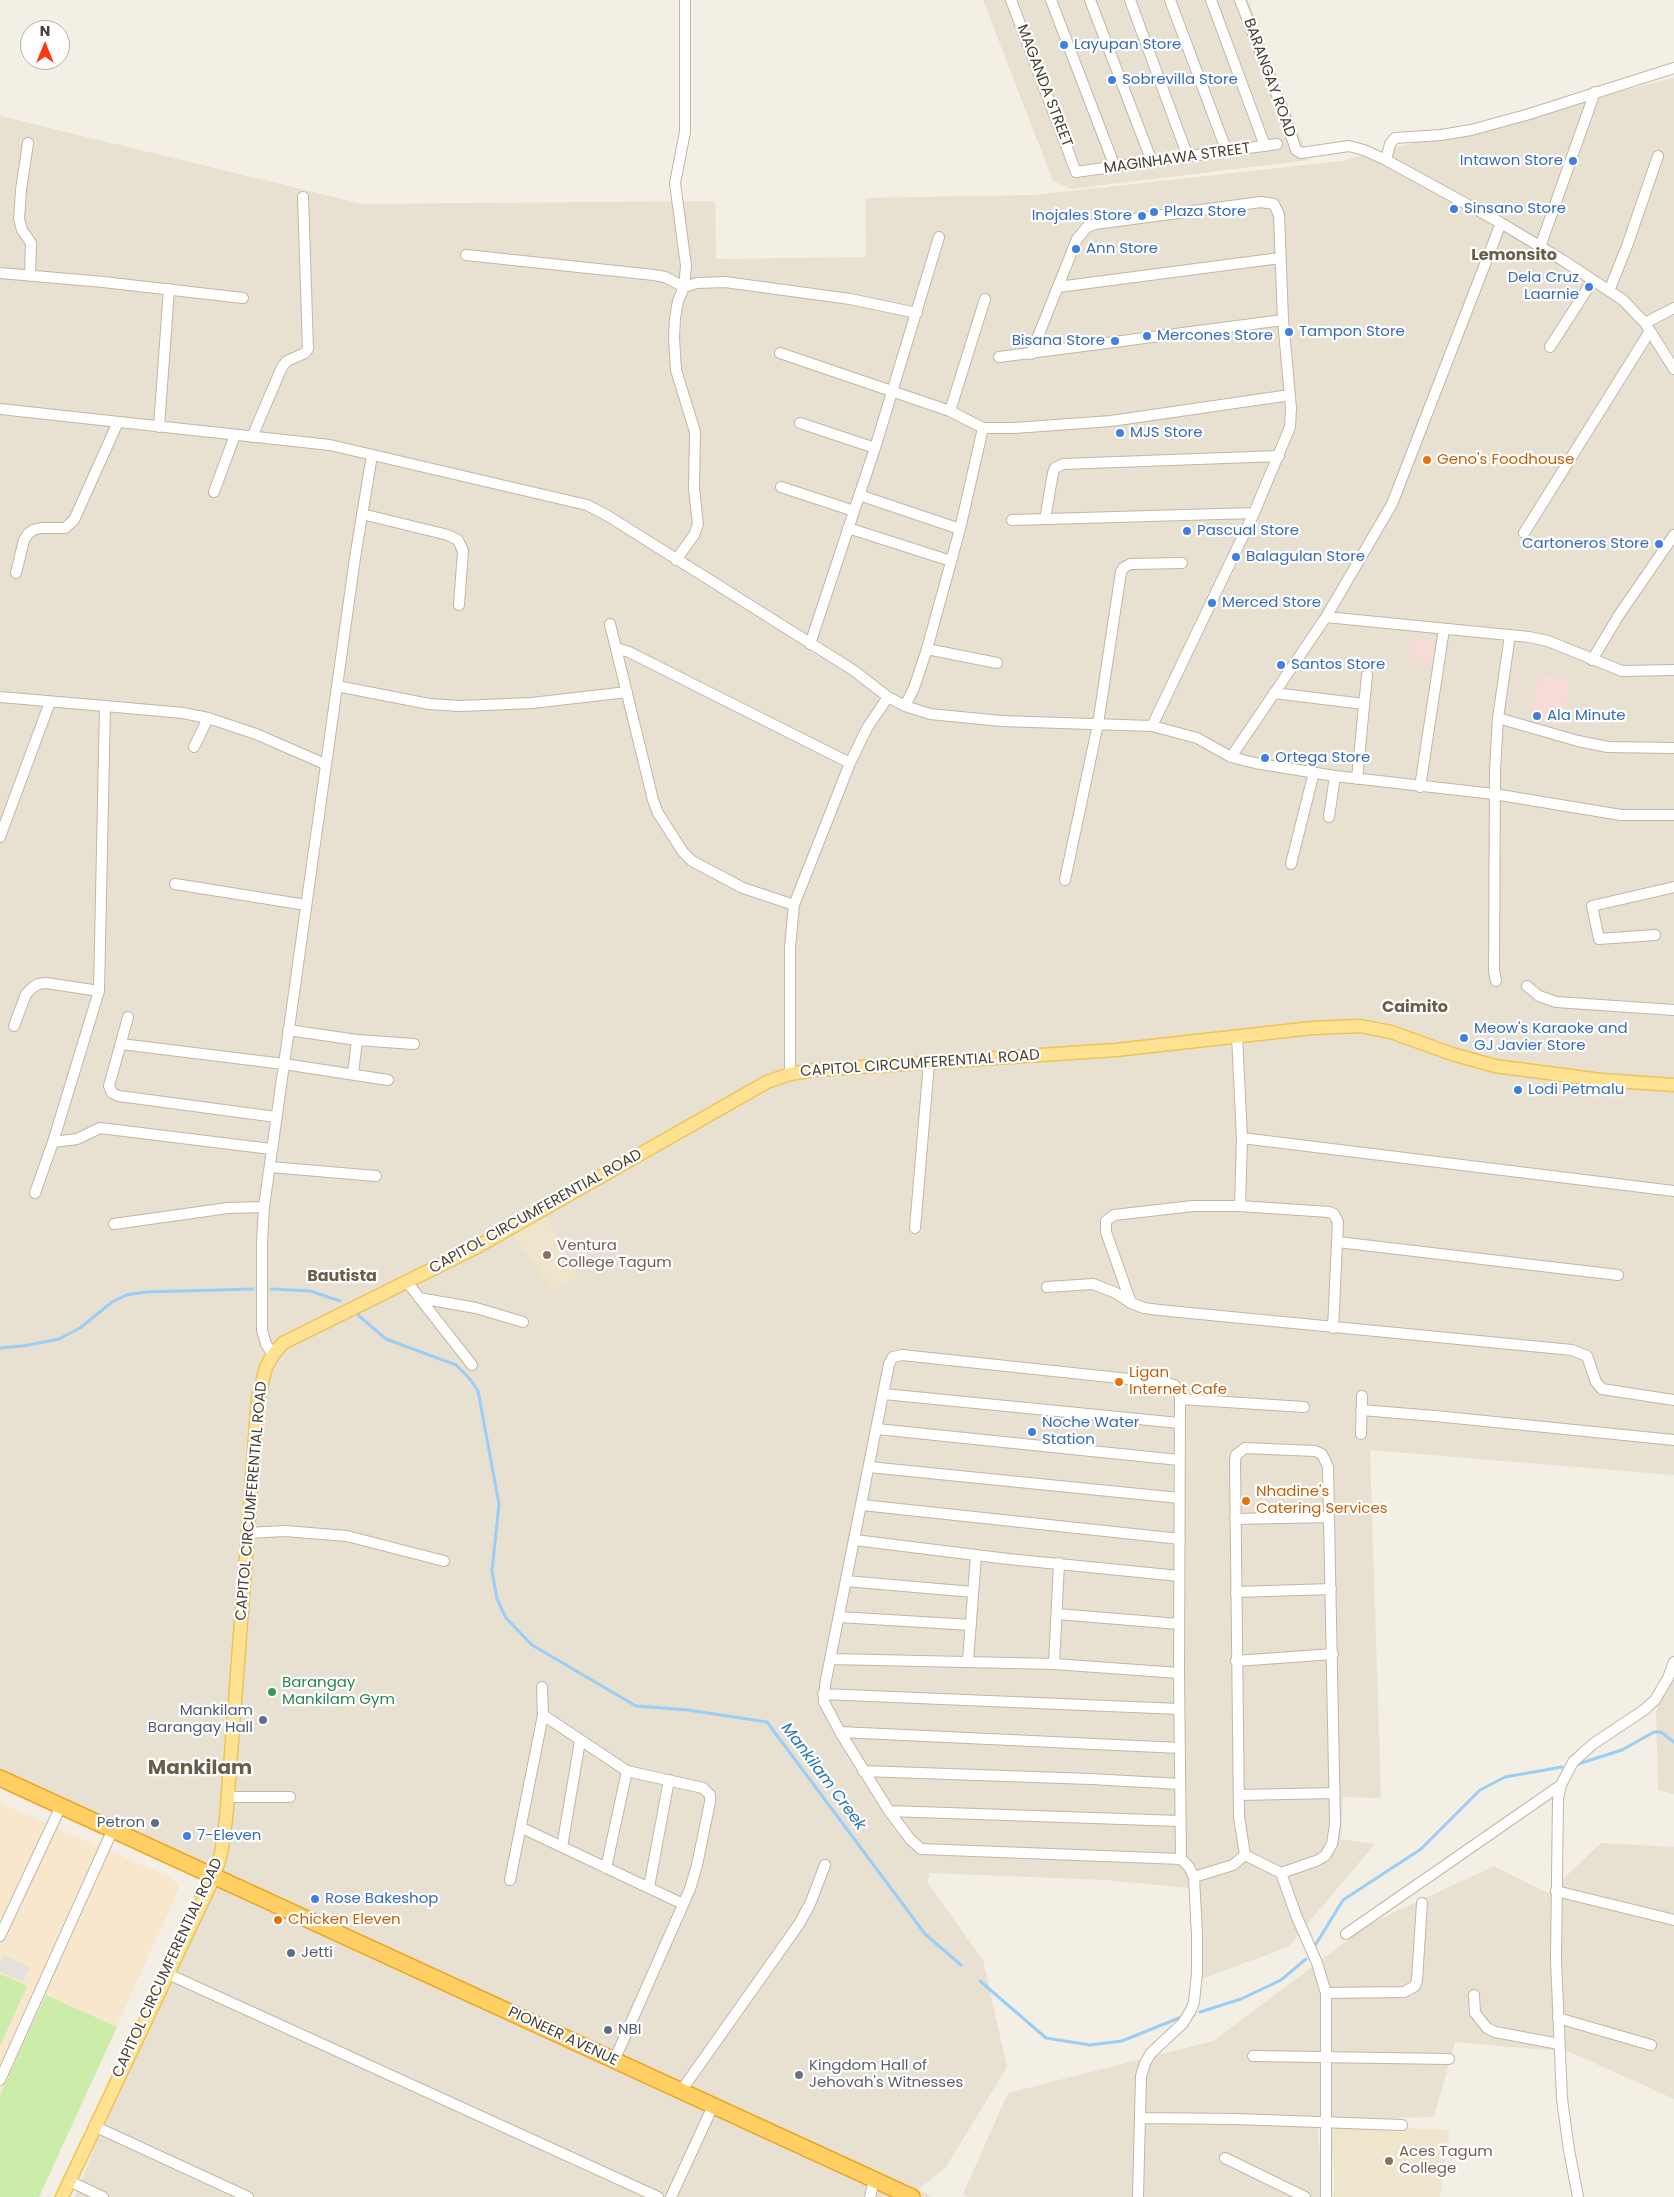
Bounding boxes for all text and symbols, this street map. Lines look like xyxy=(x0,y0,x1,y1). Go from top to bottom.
street label: BARANGAY ROAD xyxy=(1239,16,1299,140)
north arrow xyxy=(20,20,70,70)
text: N xyxy=(40,21,50,41)
street label: MAGANDA STREET xyxy=(1012,22,1076,150)
place label: Layupan Store xyxy=(1074,36,1181,54)
marker: Layupan Store xyxy=(1058,39,1070,51)
place label: Sobrevilla Store xyxy=(1122,71,1238,89)
marker: Sobrevilla Store xyxy=(1106,74,1118,86)
street label: MAGINHAWA STREET xyxy=(1103,140,1251,178)
place label: Intawon Store xyxy=(1460,152,1563,170)
marker: Intawon Store xyxy=(1567,155,1579,167)
place label: Sinsano Store xyxy=(1464,200,1566,218)
place label: Plaza Store xyxy=(1164,203,1246,221)
marker: Sinsano Store xyxy=(1448,203,1460,215)
marker: Plaza Store xyxy=(1148,206,1160,218)
place label: Inojales Store xyxy=(1032,207,1132,225)
marker: Inojales Store xyxy=(1136,210,1148,222)
place label: Ann Store xyxy=(1086,240,1158,258)
marker: Ann Store xyxy=(1070,243,1082,255)
district label: Lemonsito xyxy=(1471,246,1557,266)
place label: Dela Cruz Laarnie xyxy=(1508,269,1579,304)
marker: Dela Cruz Laarnie xyxy=(1583,281,1595,293)
place label: Tampon Store xyxy=(1299,323,1405,341)
marker: Tampon Store xyxy=(1283,326,1295,338)
place label: Mercones Store xyxy=(1157,327,1273,345)
marker: Mercones Store xyxy=(1141,330,1153,342)
place label: Bisana Store xyxy=(1012,332,1105,350)
marker: Bisana Store xyxy=(1109,335,1121,347)
place label: MJS Store xyxy=(1130,424,1202,442)
marker: MJS Store xyxy=(1114,427,1126,439)
place label: Geno's Foodhouse xyxy=(1437,451,1574,469)
marker: Geno's Foodhouse xyxy=(1421,454,1433,466)
place label: Pascual Store xyxy=(1197,522,1299,540)
marker: Pascual Store xyxy=(1181,525,1193,537)
place label: Cartoneros Store xyxy=(1522,535,1649,553)
marker: Cartoneros Store xyxy=(1653,538,1665,550)
place label: Balagulan Store xyxy=(1246,548,1365,566)
marker: Balagulan Store xyxy=(1230,551,1242,563)
place label: Merced Store xyxy=(1222,594,1321,612)
marker: Merced Store xyxy=(1206,597,1218,609)
place label: Santos Store xyxy=(1291,656,1385,674)
marker: Santos Store xyxy=(1275,659,1287,671)
place label: Ala Minute xyxy=(1547,707,1626,725)
marker: Ala Minute xyxy=(1531,710,1543,722)
place label: Ortega Store xyxy=(1275,749,1370,767)
marker: Ortega Store xyxy=(1259,752,1271,764)
district label: Caimito xyxy=(1382,998,1448,1018)
place label: Meow's Karaoke and GJ Javier Store xyxy=(1474,1020,1628,1055)
marker: Meow's Karaoke and GJ Javier Store xyxy=(1458,1032,1470,1044)
street label: CAPITOL CIRCUMFERENTIAL ROAD xyxy=(800,1047,1040,1081)
place label: Lodi Petmalu xyxy=(1528,1081,1624,1099)
marker: Lodi Petmalu xyxy=(1512,1084,1524,1096)
street label: CAPITOL CIRCUMFERENTIAL ROAD xyxy=(427,1146,645,1278)
place label: Ventura College Tagum xyxy=(557,1237,672,1272)
marker: Ventura College Tagum xyxy=(541,1249,553,1261)
district label: Bautista xyxy=(307,1267,377,1287)
place label: Ligan Internet Cafe xyxy=(1129,1364,1227,1399)
marker: Ligan Internet Cafe xyxy=(1113,1376,1125,1388)
street label: CAPITOL CIRCUMFERENTIAL ROAD xyxy=(233,1381,271,1621)
place label: Noche Water Station xyxy=(1042,1414,1139,1449)
marker: Noche Water Station xyxy=(1026,1426,1038,1438)
place label: Nhadine's Catering Services xyxy=(1256,1483,1388,1518)
marker: Nhadine's Catering Services xyxy=(1240,1495,1252,1507)
place label: Barangay Mankilam Gym xyxy=(282,1674,395,1709)
marker: Barangay Mankilam Gym xyxy=(266,1686,278,1698)
place label: Mankilam Barangay Hall xyxy=(148,1702,253,1737)
marker: Mankilam Barangay Hall xyxy=(257,1714,269,1726)
water label: Mankilam Creek xyxy=(776,1720,870,1834)
district label: Mankilam xyxy=(148,1757,252,1781)
place label: Petron xyxy=(97,1814,145,1832)
marker: Petron xyxy=(149,1817,161,1829)
place label: 7-Eleven xyxy=(197,1827,261,1845)
marker: 7-Eleven xyxy=(181,1830,193,1842)
street label: CAPITOL CIRCUMFERENTIAL ROAD xyxy=(109,1855,227,2081)
place label: Rose Bakeshop xyxy=(325,1890,438,1908)
marker: Rose Bakeshop xyxy=(309,1893,321,1905)
place label: Chicken Eleven xyxy=(288,1911,401,1929)
marker: Chicken Eleven xyxy=(272,1914,284,1926)
place label: Jetti xyxy=(301,1944,333,1962)
marker: Jetti xyxy=(285,1947,297,1959)
street label: PIONEER AVENUE xyxy=(505,2004,621,2070)
place label: NBI xyxy=(618,2021,641,2039)
marker: NBI xyxy=(602,2024,614,2036)
place label: Kingdom Hall of Jehovah's Witnesses xyxy=(809,2057,963,2092)
marker: Kingdom Hall of Jehovah's Witnesses xyxy=(793,2069,805,2081)
place label: Aces Tagum College xyxy=(1399,2143,1493,2178)
marker: Aces Tagum College xyxy=(1383,2155,1395,2167)

